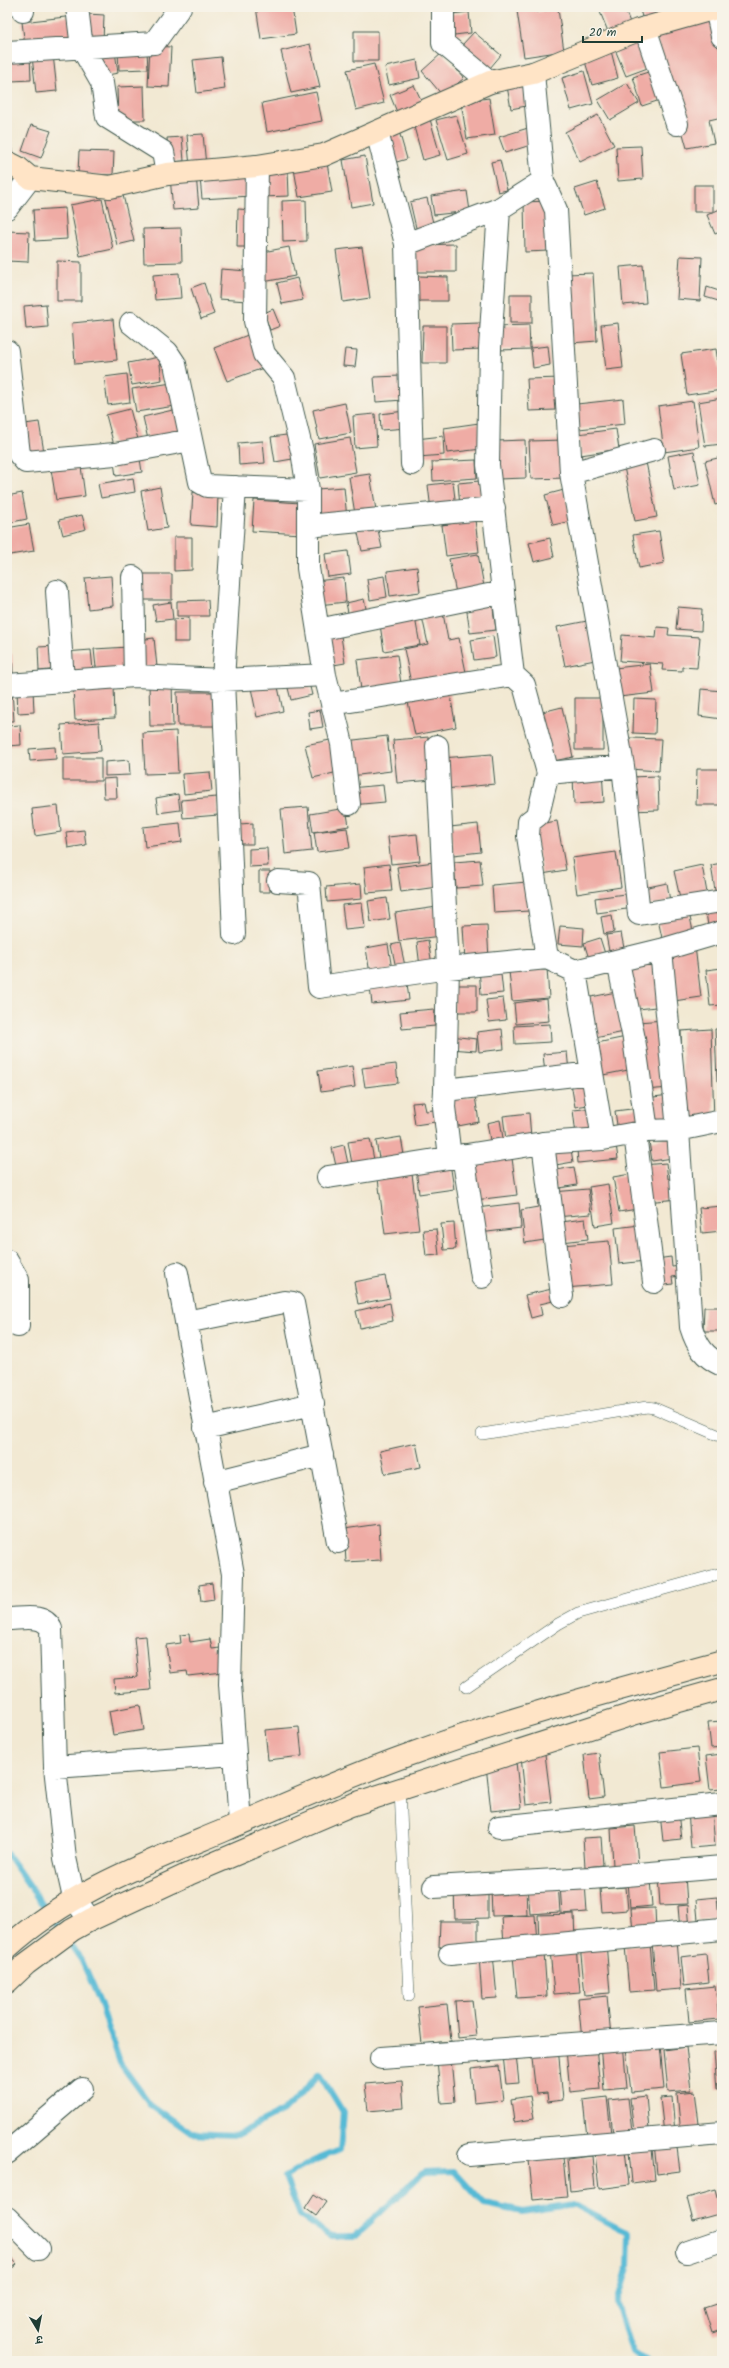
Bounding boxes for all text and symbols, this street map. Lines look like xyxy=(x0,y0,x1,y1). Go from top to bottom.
scale bar xyxy=(583,18,642,44)
text: 20 m xyxy=(589,23,617,42)
north arrow xyxy=(18,2310,58,2350)
text: उ xyxy=(33,2329,45,2349)

